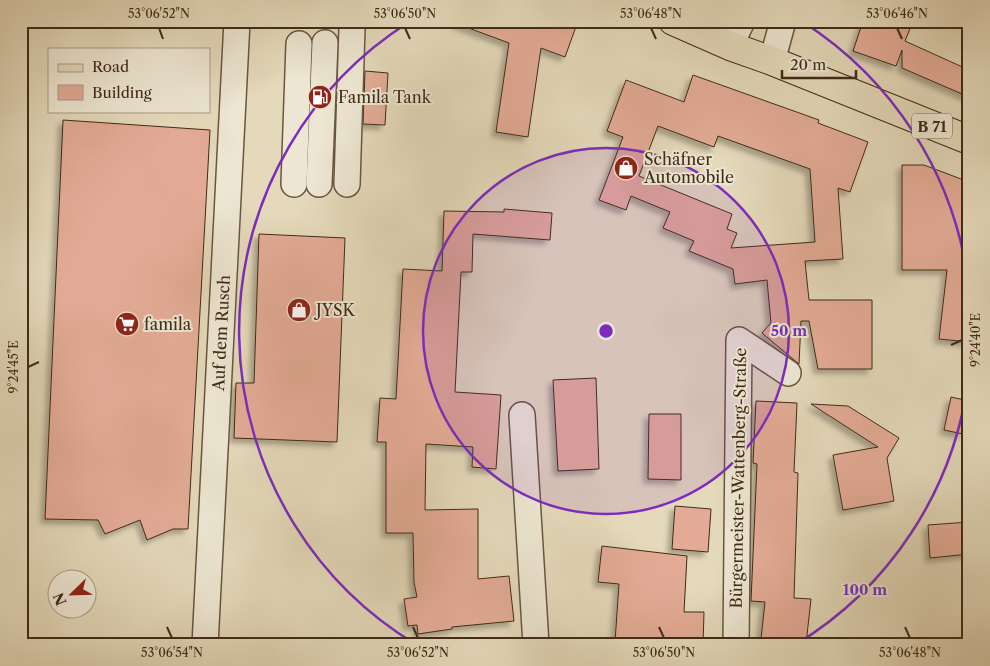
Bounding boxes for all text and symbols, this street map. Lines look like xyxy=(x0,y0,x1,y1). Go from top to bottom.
text: 53°06'52"N xyxy=(128,6,190,21)
text: 53°06'50"N xyxy=(374,6,436,21)
text: 53°06'48"N xyxy=(620,6,682,21)
text: 53°06'46"N xyxy=(866,6,928,21)
legend xyxy=(48,48,210,112)
scale bar xyxy=(782,48,856,80)
text: 20 m xyxy=(790,55,826,74)
text: Road xyxy=(92,57,129,76)
text: Building xyxy=(92,83,152,102)
fuel station icon: Famila Tank xyxy=(307,84,333,110)
place label: Famila Tank xyxy=(338,87,432,107)
road number: B 71 xyxy=(912,114,952,138)
place label: Schäfner Automobile xyxy=(643,149,734,187)
shop icon: Schäfner Automobile xyxy=(613,155,639,181)
street label: Auf dem Rusch xyxy=(208,274,234,393)
shop icon: JYSK xyxy=(286,297,312,323)
place label: JYSK xyxy=(313,300,355,320)
supermarket icon: famila xyxy=(114,311,140,337)
text: 9°24'40"E xyxy=(968,313,983,367)
place label: famila xyxy=(144,314,192,334)
text: 50 m xyxy=(771,321,807,340)
centre of rings xyxy=(597,322,615,340)
text: 9°24'45"E xyxy=(6,341,21,393)
street label: Bürgermeister-Wattenberg-Straße xyxy=(726,347,750,608)
north arrow xyxy=(48,568,98,618)
text: 100 m xyxy=(843,580,887,599)
text: N xyxy=(49,590,71,608)
text: 53°06'54"N xyxy=(141,645,203,660)
text: 53°06'52"N xyxy=(387,645,449,660)
text: 53°06'50"N xyxy=(633,645,695,660)
text: 53°06'48"N xyxy=(879,645,941,660)

